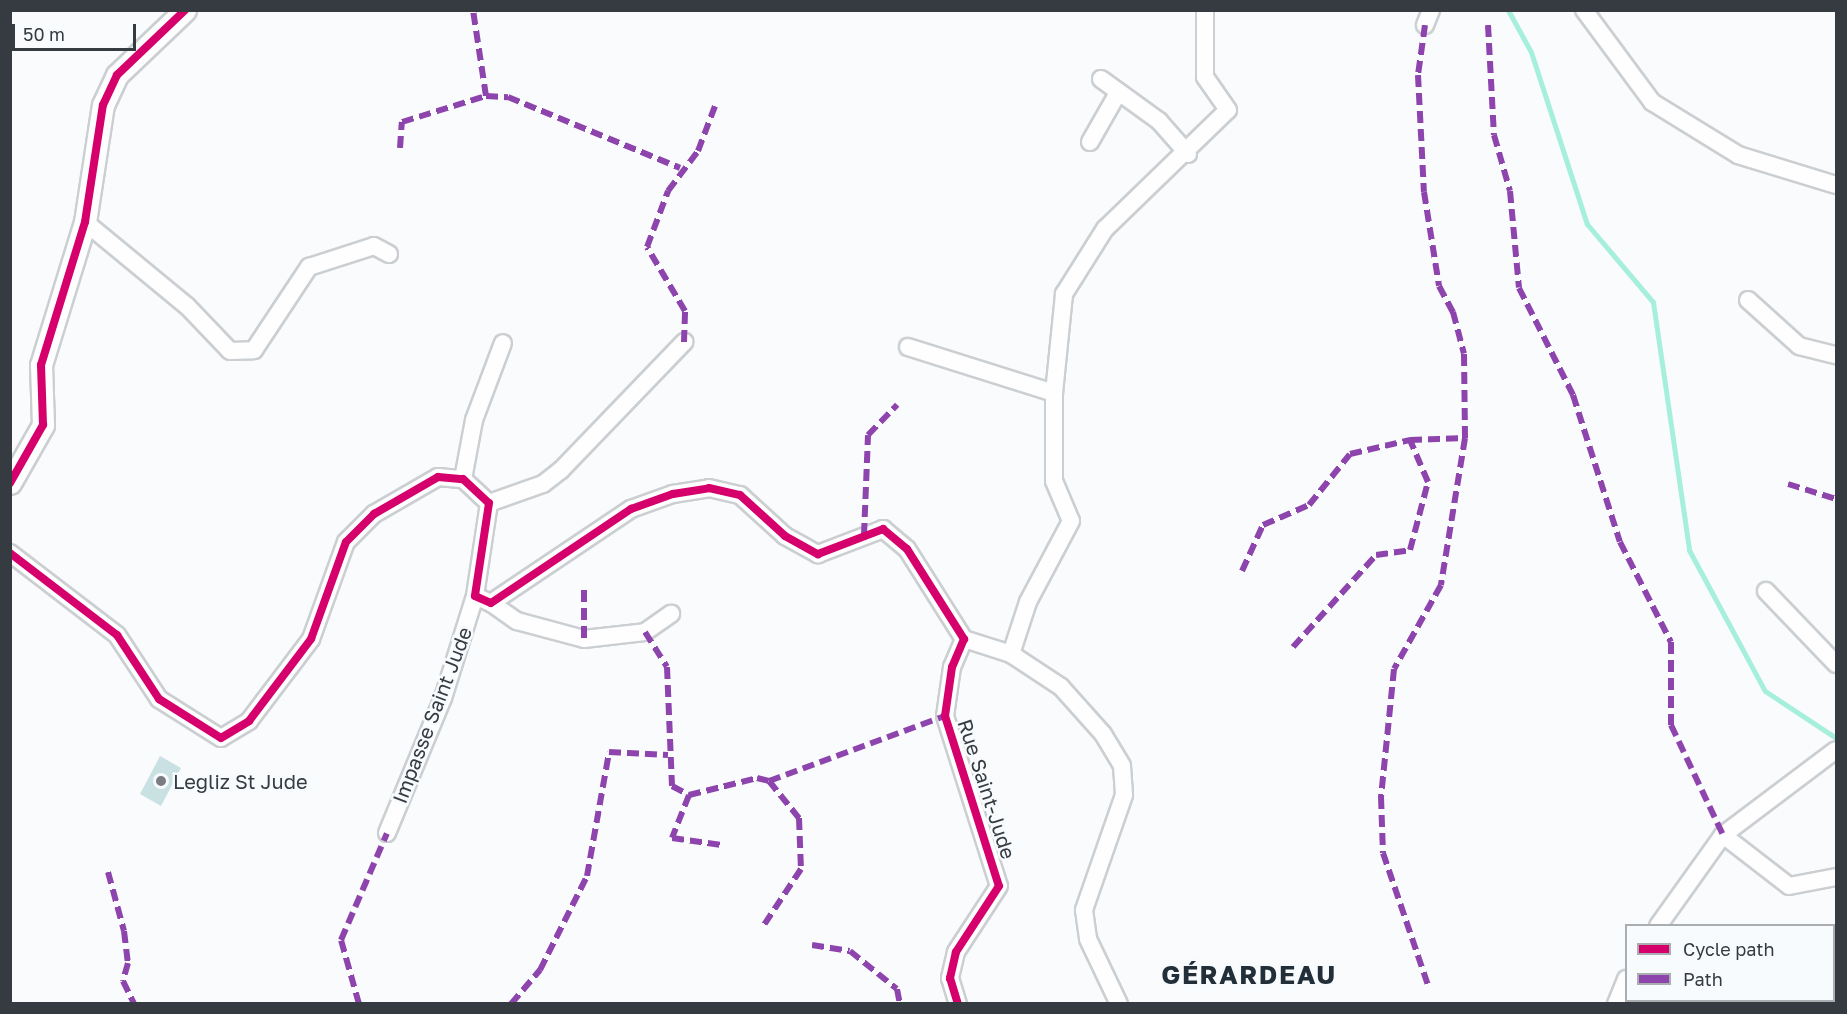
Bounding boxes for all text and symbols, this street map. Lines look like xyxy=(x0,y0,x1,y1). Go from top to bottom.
scale bar xyxy=(15,12,140,50)
text: 50 m xyxy=(23,23,65,45)
street label: Impasse Saint Jude xyxy=(387,623,477,807)
street label: Rue Saint-Jude xyxy=(953,716,1021,862)
place label: Legliz St Jude xyxy=(173,769,308,793)
marker: Legliz St Jude xyxy=(154,774,168,788)
legend xyxy=(1625,924,1835,1002)
text: Cycle path xyxy=(1683,938,1775,960)
district label: GÉRARDEAU xyxy=(1161,959,1337,991)
text: Path xyxy=(1683,968,1723,990)

